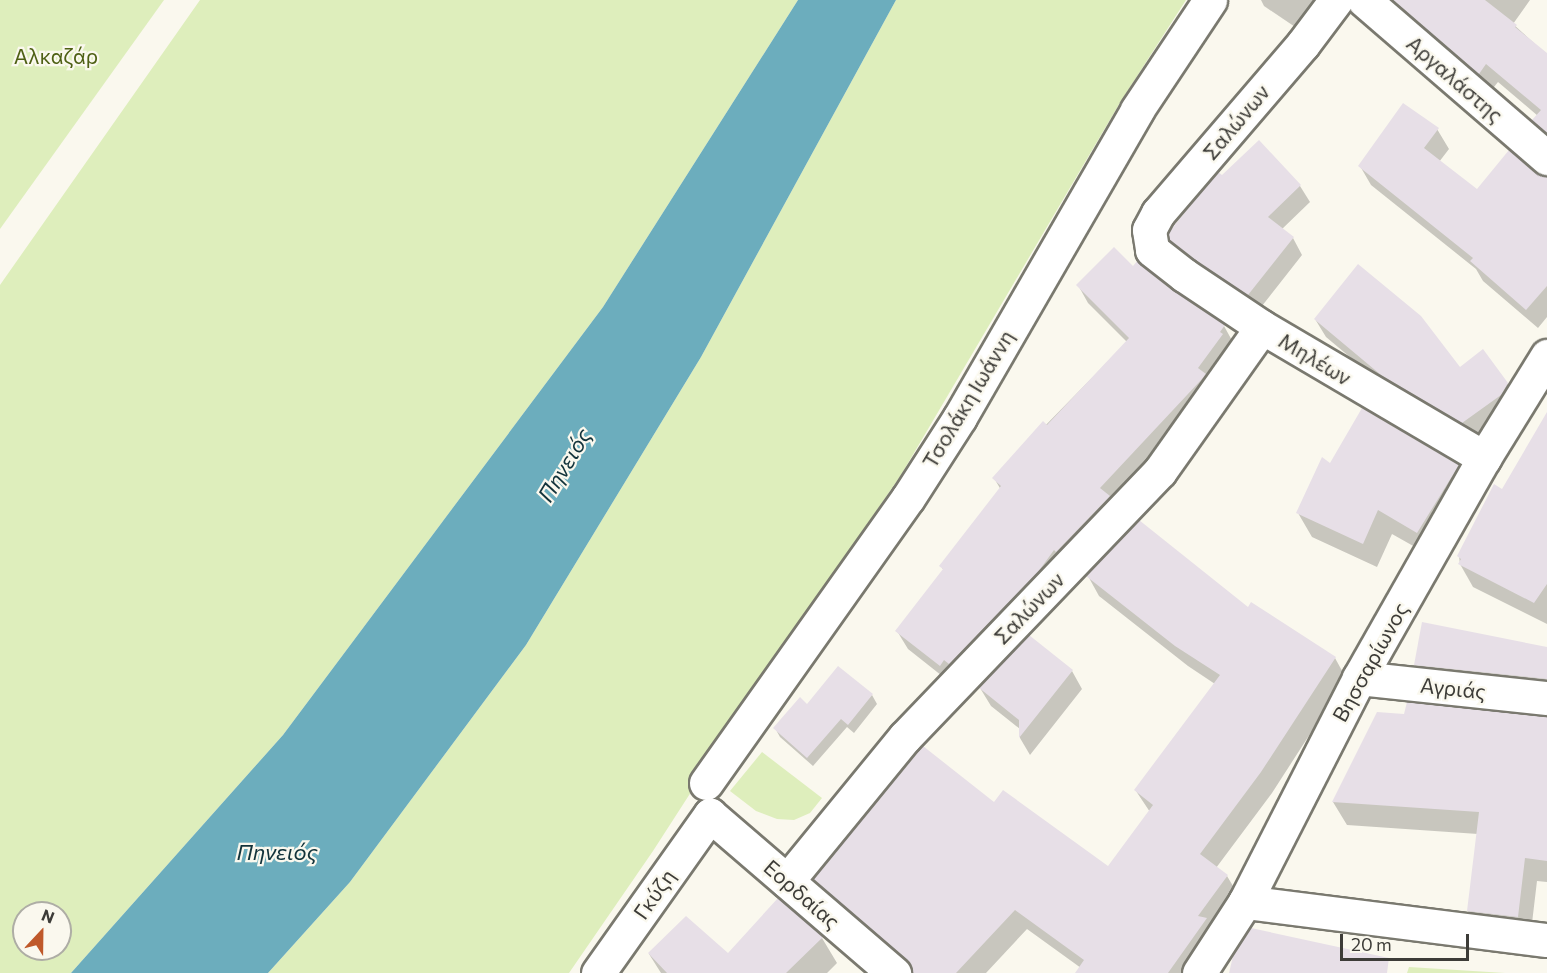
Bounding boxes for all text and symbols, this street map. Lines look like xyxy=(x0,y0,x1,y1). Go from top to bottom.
street label: Αργαλάστης xyxy=(1402,30,1508,128)
park label: Αλκαζάρ xyxy=(14,43,98,69)
street label: Σαλώνων xyxy=(1197,79,1275,165)
street label: Τσολάκη Ιωάννη xyxy=(917,326,1019,472)
street label: Μηλέων xyxy=(1274,328,1356,390)
water label: Πηνειός xyxy=(532,423,596,507)
street label: Σαλώνων xyxy=(989,567,1069,649)
street label: Βησσαρίωνος xyxy=(1327,598,1413,726)
street label: Αγριάς xyxy=(1419,672,1487,704)
water label: Πηνειός xyxy=(236,839,318,865)
street label: Εορδαίας xyxy=(759,854,845,934)
street label: Γκύζη xyxy=(628,864,680,924)
north arrow xyxy=(12,901,72,961)
text: N xyxy=(39,905,57,927)
scale bar xyxy=(1343,922,1472,960)
text: 20 m xyxy=(1351,933,1392,955)

